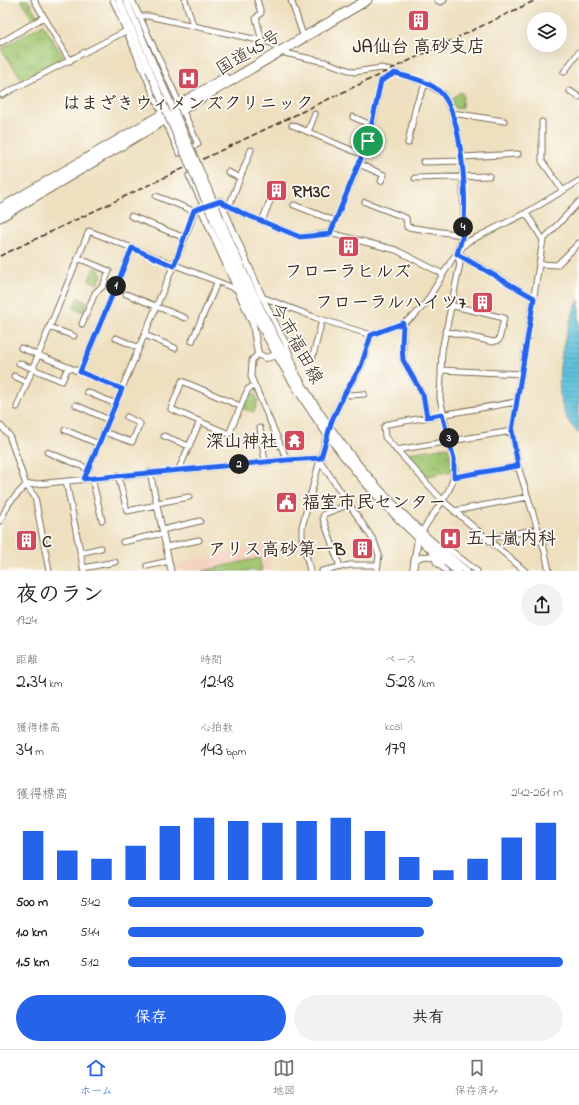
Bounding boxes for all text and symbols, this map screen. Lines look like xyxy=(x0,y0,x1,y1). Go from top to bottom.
building icon: JA仙台 高砂支店 xyxy=(406,8,432,34)
map controls xyxy=(527,12,567,52)
button: layers xyxy=(527,12,567,52)
street label: 国道45号 xyxy=(212,24,286,83)
place label: JA仙台 高砂支店 xyxy=(353,35,485,61)
hospital icon: はまざきウィメンズクリニック xyxy=(175,65,201,91)
place label: はまざきウィメンズクリニック xyxy=(63,92,313,118)
pin xyxy=(351,124,385,158)
icon: arrive xyxy=(357,130,379,152)
building icon: RM3C xyxy=(264,178,290,204)
place label: RM3C xyxy=(292,180,330,206)
pin: 4 xyxy=(453,217,473,237)
text: 4 xyxy=(461,219,465,235)
building icon: フローラヒルズ xyxy=(335,233,361,259)
place label: フローラヒルズ xyxy=(285,260,411,286)
pin: 1 xyxy=(106,276,126,296)
text: 1 xyxy=(114,278,118,294)
building icon: フローラルハイツ7 xyxy=(469,289,495,315)
place label: フローラルハイツ7 xyxy=(315,291,467,317)
street label: 今市福田線 xyxy=(262,298,328,390)
temple icon: 深山神社 xyxy=(281,428,307,454)
pin: 3 xyxy=(439,428,459,448)
place label: 深山神社 xyxy=(206,430,278,456)
text: 3 xyxy=(447,430,451,446)
pin: 2 xyxy=(229,454,249,474)
text: 2 xyxy=(236,456,242,472)
public building icon: 福室市民センター xyxy=(273,489,299,515)
place label: 福室市民センター xyxy=(302,491,446,517)
hospital icon: 五十嵐内科 xyxy=(437,525,463,551)
place label: 五十嵐内科 xyxy=(466,527,556,553)
building icon: C xyxy=(13,528,39,554)
place label: C xyxy=(42,530,52,556)
building icon: アリス高砂第一B xyxy=(349,536,375,562)
place label: アリス高砂第一B xyxy=(208,538,346,564)
text: 夜のラン xyxy=(16,580,104,612)
button: share xyxy=(521,584,563,626)
text: 19:24 xyxy=(16,611,37,630)
text: 距離 xyxy=(16,652,38,668)
text: 時間 xyxy=(200,652,222,668)
text: ペース xyxy=(385,652,417,668)
text: 2.34 xyxy=(16,668,47,697)
text: 12:48 xyxy=(200,668,234,697)
text: 5:28 xyxy=(385,668,415,697)
text: km xyxy=(47,676,63,692)
text: /km xyxy=(415,676,435,692)
text: kcal xyxy=(385,719,402,735)
text: 獲得標高 xyxy=(16,720,60,736)
text: 心拍数 xyxy=(200,720,233,736)
text: 179 xyxy=(385,735,405,764)
text: 34 xyxy=(16,736,33,765)
text: 143 xyxy=(200,736,223,765)
text: m xyxy=(33,744,44,760)
text: bpm xyxy=(223,744,246,760)
text: 242–261 m xyxy=(511,783,563,802)
text: 獲得標高 xyxy=(16,785,68,804)
text: 500 m xyxy=(16,893,48,912)
text: 5:42 xyxy=(80,893,100,912)
text: 1.0 km xyxy=(16,923,47,942)
text: 5:44 xyxy=(80,923,99,942)
text: 1.5 km xyxy=(16,953,49,972)
text: 5:12 xyxy=(80,953,99,972)
button: 保存 xyxy=(16,995,286,1041)
button: 共有 xyxy=(294,995,563,1041)
tab: ホーム xyxy=(80,1057,113,1099)
tab: 地図 xyxy=(273,1057,295,1099)
tab: 保存済み xyxy=(455,1057,499,1099)

